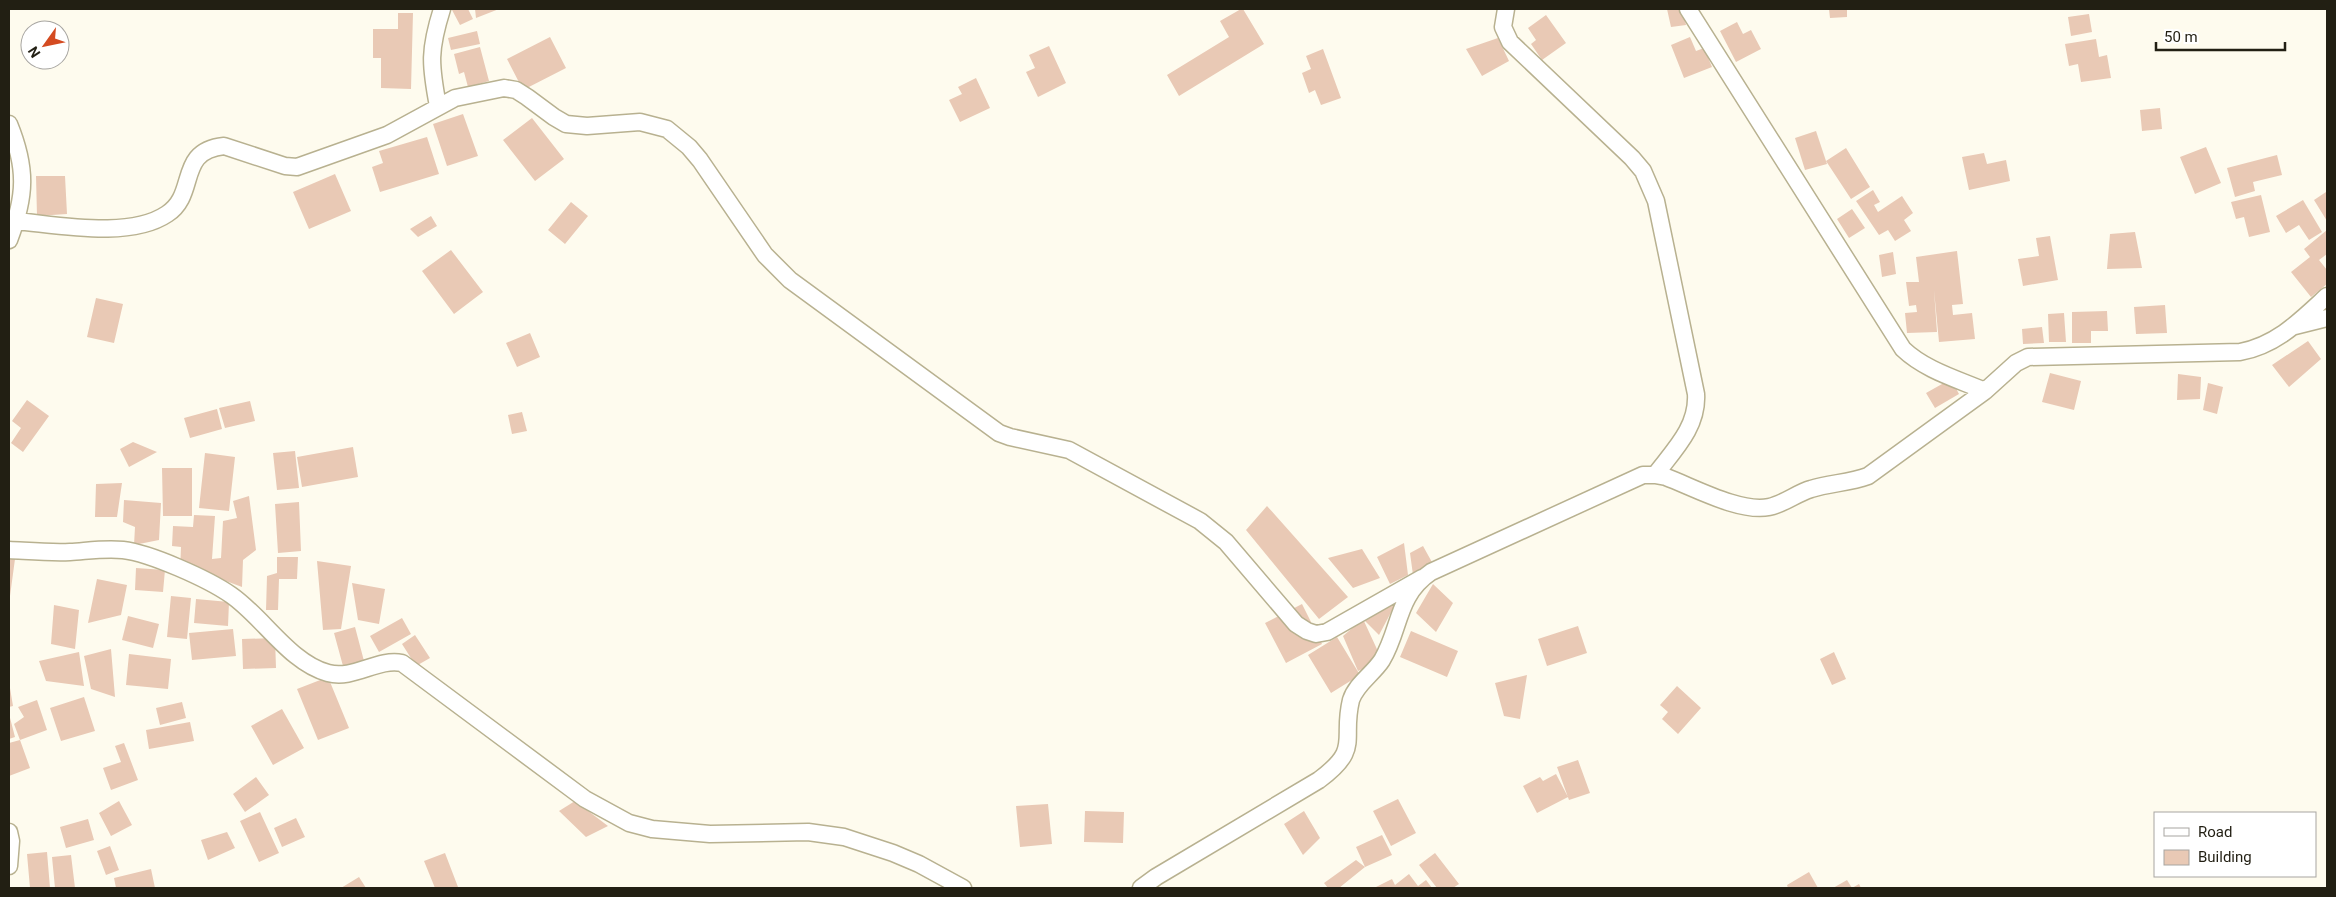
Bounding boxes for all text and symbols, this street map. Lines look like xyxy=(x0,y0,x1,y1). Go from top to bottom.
north arrow xyxy=(20,20,70,70)
scale bar xyxy=(2156,20,2285,52)
text: 50 m xyxy=(2164,28,2198,46)
text: N xyxy=(25,44,44,61)
legend xyxy=(2154,812,2316,877)
text: Road xyxy=(2198,823,2232,841)
text: Building xyxy=(2198,848,2252,866)

